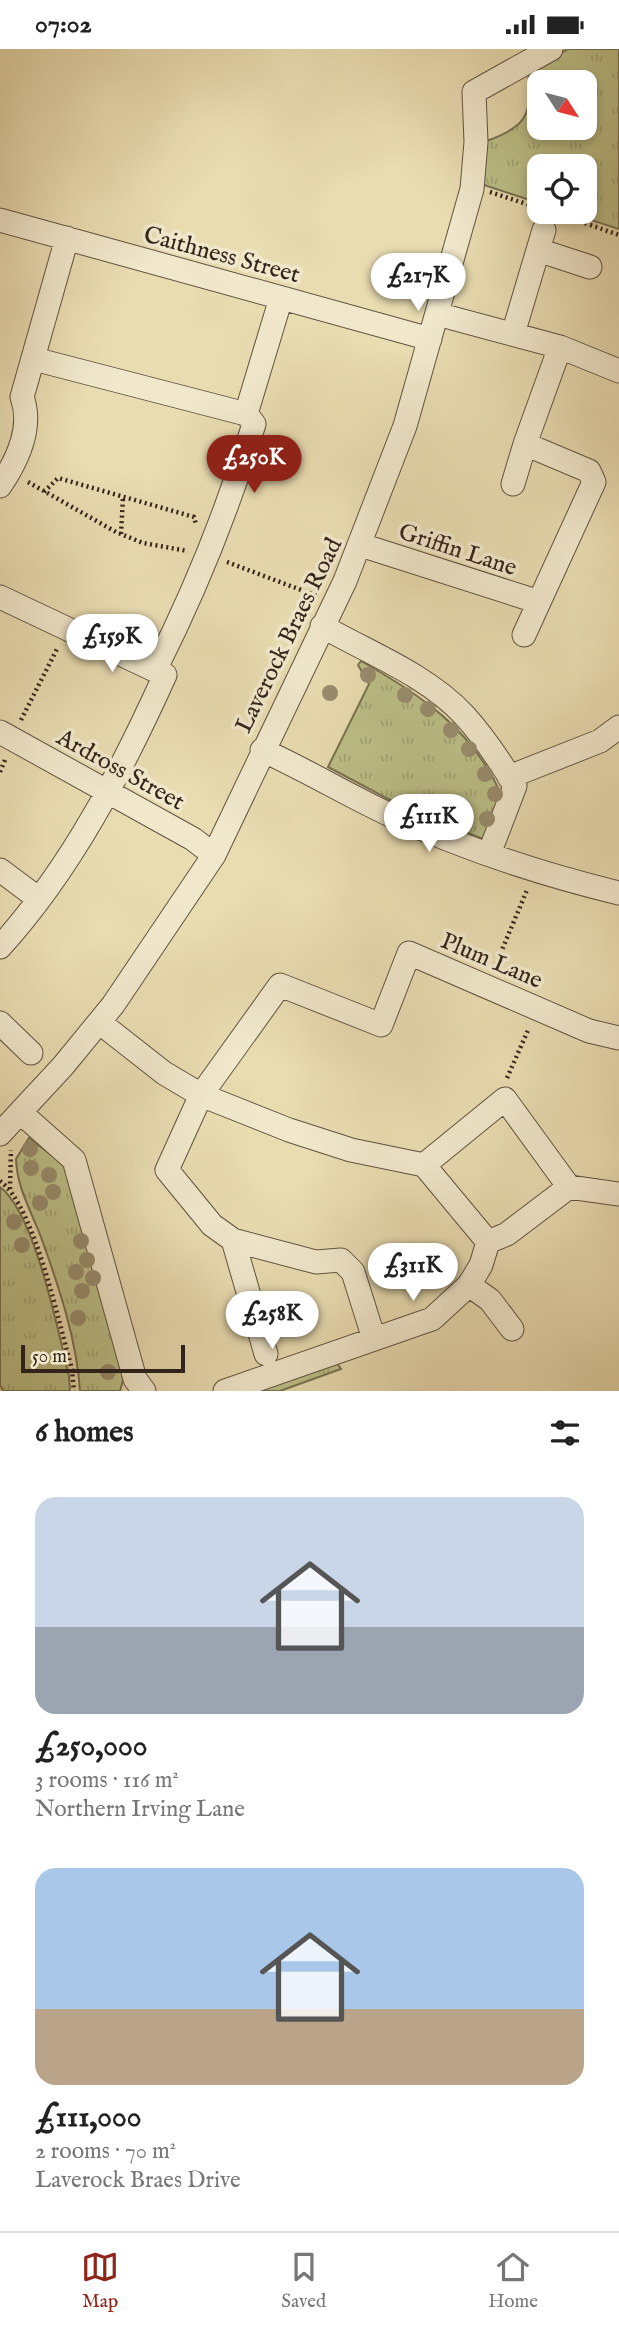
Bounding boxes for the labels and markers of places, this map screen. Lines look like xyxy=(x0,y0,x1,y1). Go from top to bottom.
pin: £217K xyxy=(369,253,467,313)
pin: £250K xyxy=(205,435,303,495)
pin: £159K xyxy=(63,615,161,674)
pin: £111K xyxy=(380,795,478,854)
pin: £311K xyxy=(364,1243,462,1303)
pin: £258K xyxy=(223,1291,321,1351)

